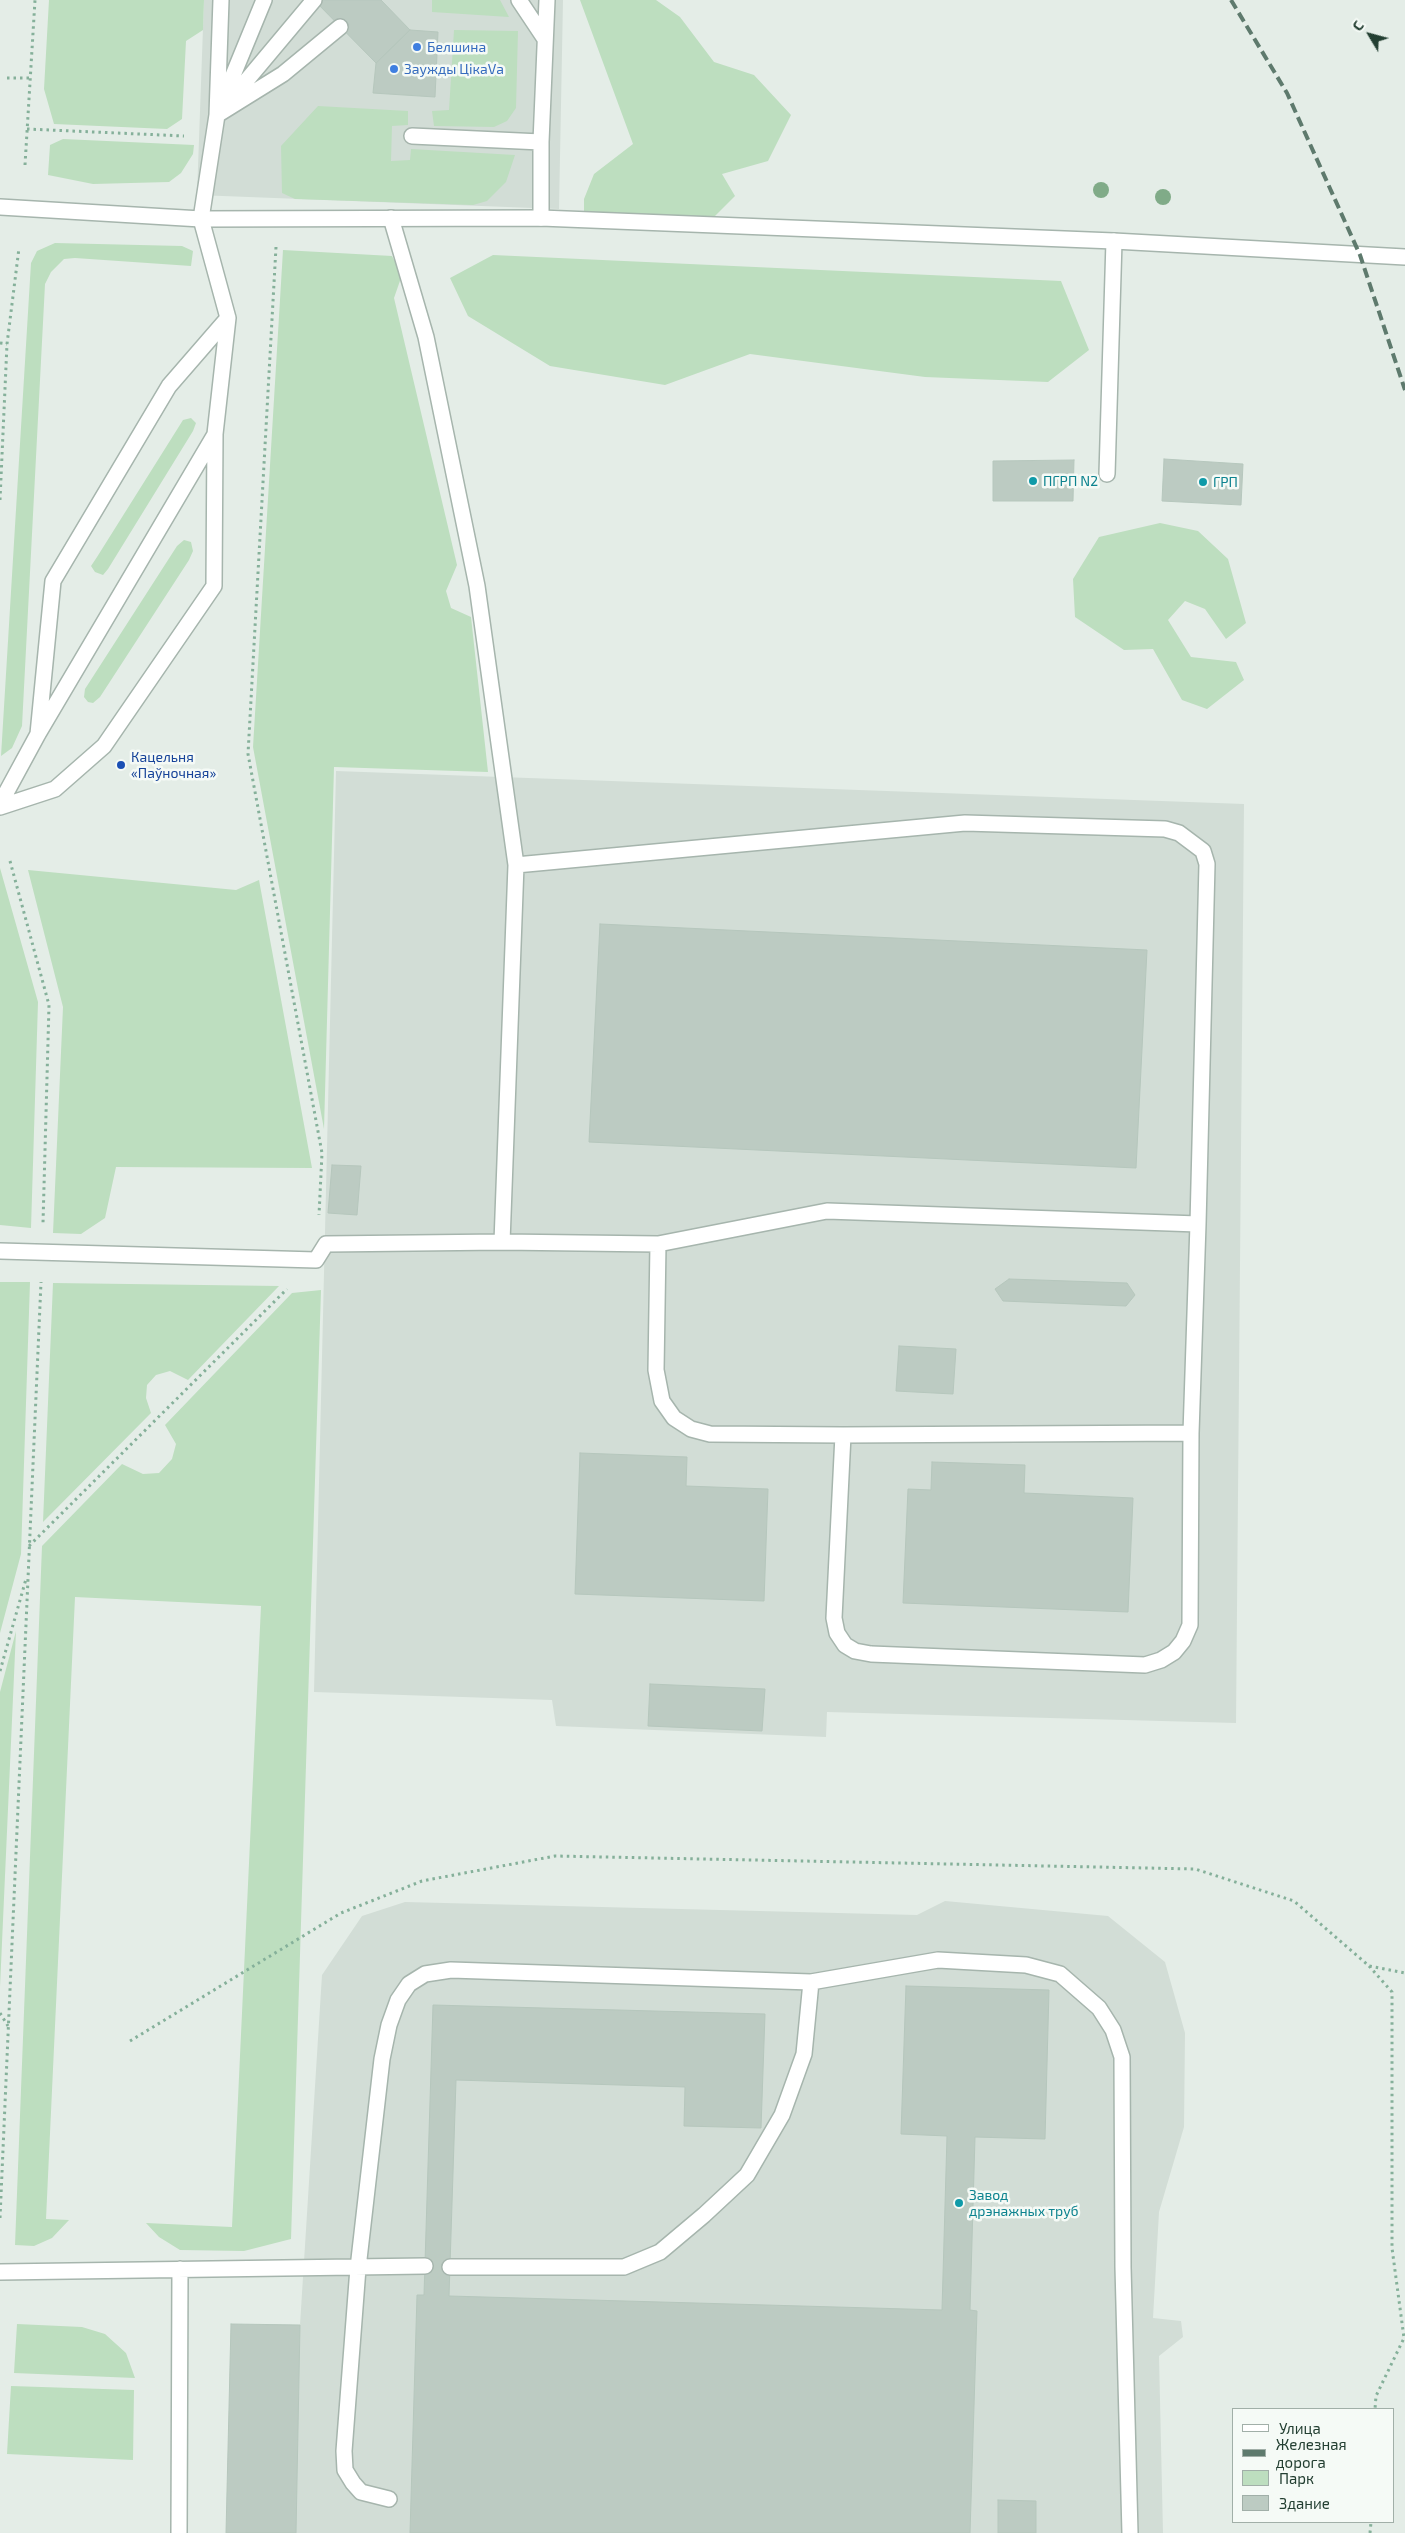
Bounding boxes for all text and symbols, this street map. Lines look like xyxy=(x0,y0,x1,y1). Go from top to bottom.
north arrow xyxy=(1345,10,1395,60)
text: С xyxy=(1348,17,1367,34)
place label: Белшина xyxy=(427,39,486,55)
marker: Белшина xyxy=(411,41,423,53)
place label: Заужды ЦікаVа xyxy=(404,61,504,77)
marker: Заужды ЦікаVа xyxy=(388,63,400,75)
place label: ПГРП N2 xyxy=(1043,473,1098,489)
place label: ГРП xyxy=(1213,474,1238,490)
marker: ПГРП N2 xyxy=(1027,475,1039,487)
marker: ГРП xyxy=(1197,476,1209,488)
place label: Кацельня «Паўночная» xyxy=(131,749,216,782)
marker: Кацельня «Паўночная» xyxy=(115,759,127,771)
place label: Завод дрэнажных труб xyxy=(969,2187,1079,2220)
marker: Завод дрэнажных труб xyxy=(953,2197,965,2209)
legend xyxy=(1232,2408,1395,2523)
text: Улица xyxy=(1279,2419,1321,2437)
text: Железная дорога xyxy=(1276,2435,1347,2471)
text: Парк xyxy=(1279,2469,1314,2487)
text: Здание xyxy=(1279,2494,1330,2512)

